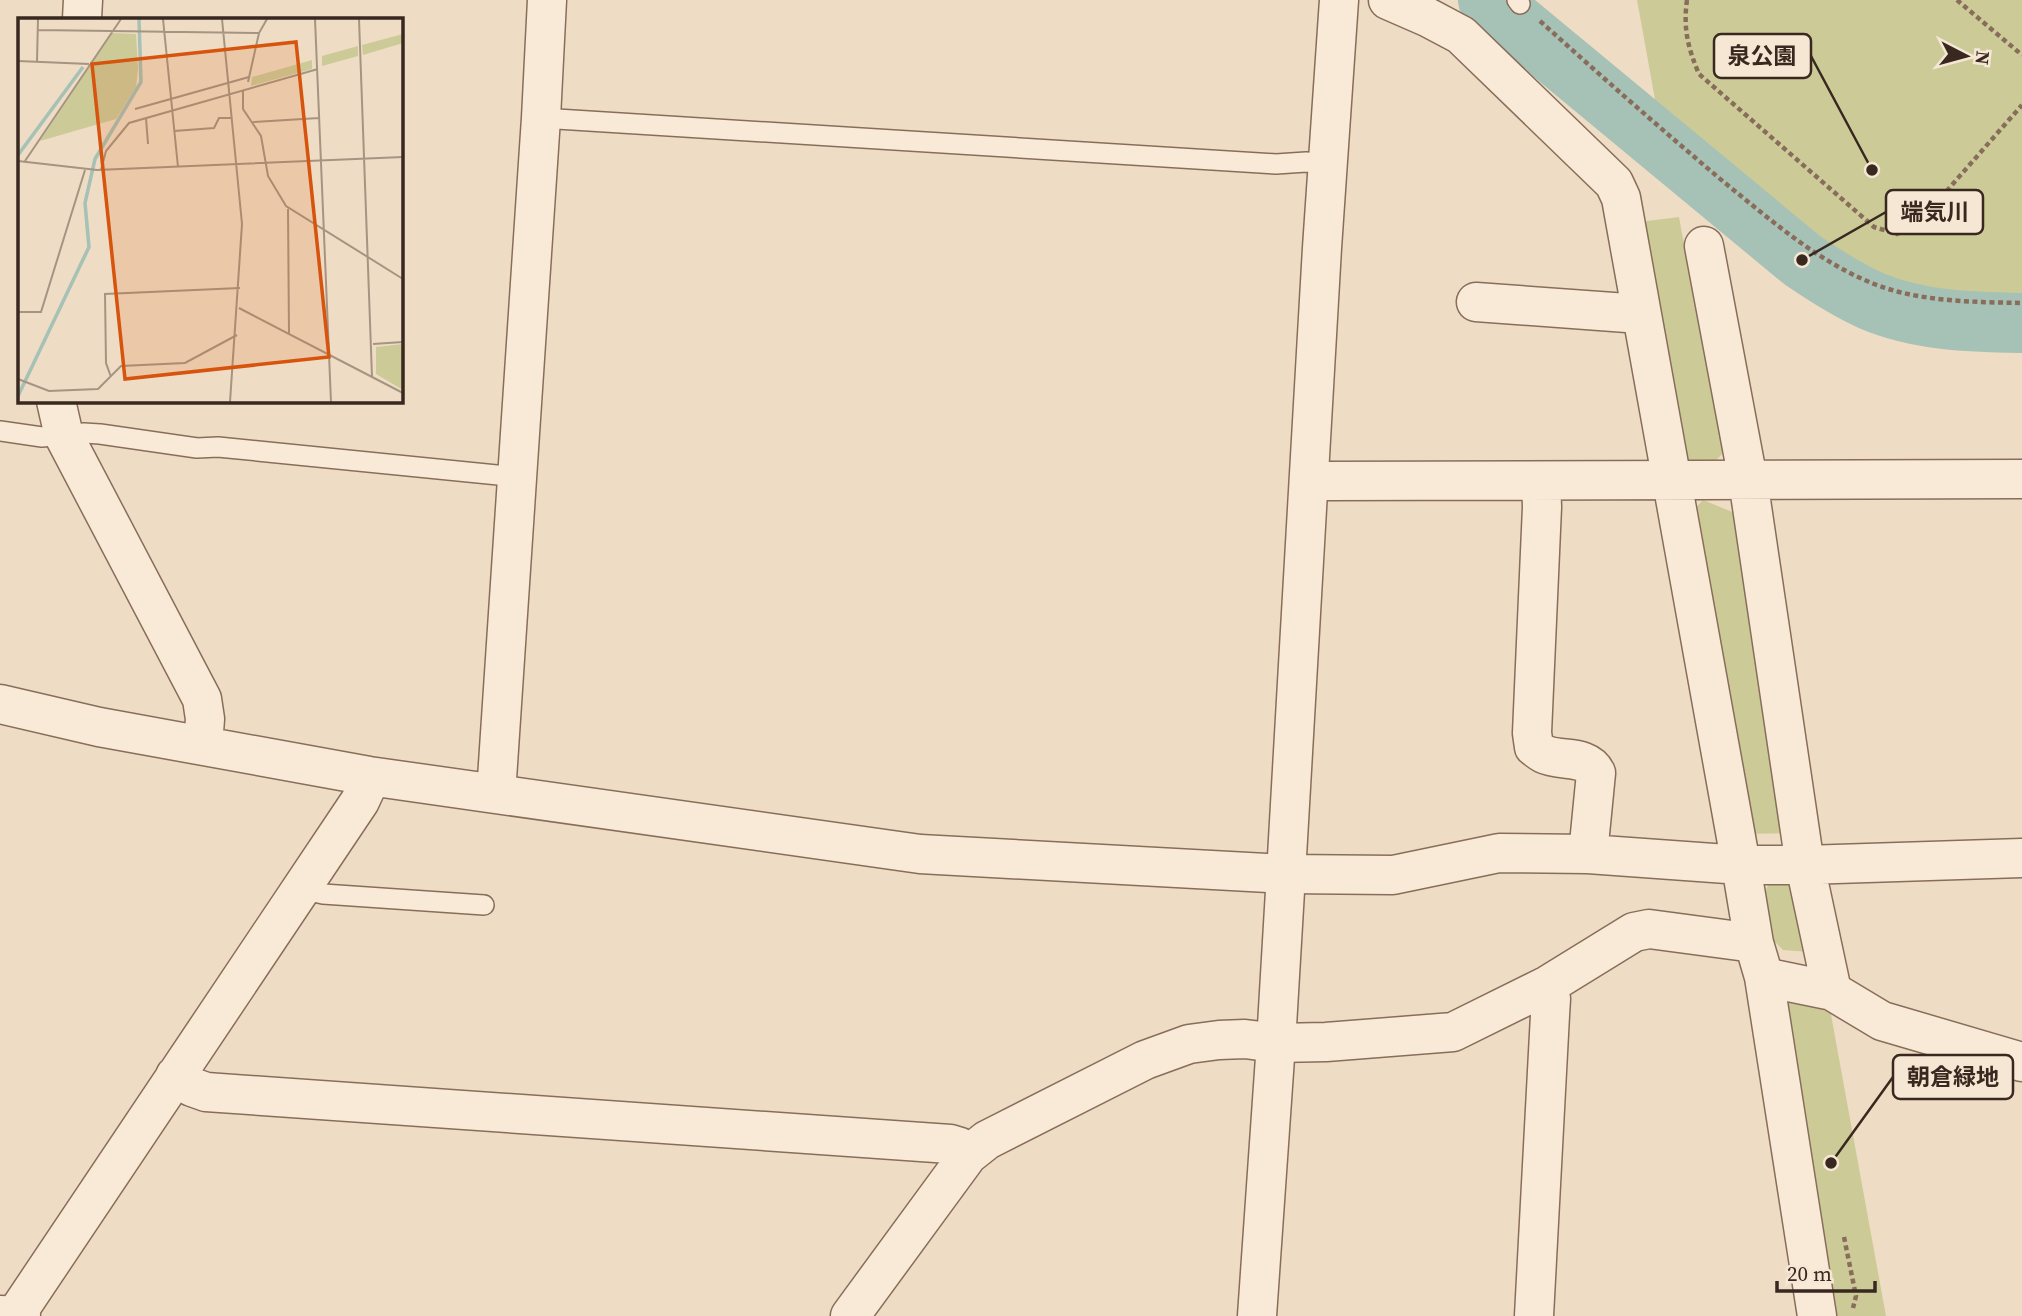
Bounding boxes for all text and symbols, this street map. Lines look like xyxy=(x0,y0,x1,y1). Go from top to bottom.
inset map xyxy=(18,18,402,402)
north arrow xyxy=(1931,21,2001,91)
callout: 泉公園 xyxy=(1714,34,1811,78)
text: 泉公園 xyxy=(1728,40,1797,72)
text: N xyxy=(1969,50,1997,66)
callout: 端気川 xyxy=(1886,190,1983,234)
text: 端気川 xyxy=(1901,196,1970,228)
callout: 朝倉緑地 xyxy=(1893,1055,2013,1099)
text: 朝倉緑地 xyxy=(1907,1061,1999,1093)
scale bar xyxy=(1777,1250,1875,1294)
text: 20 m xyxy=(1787,1259,1832,1288)

